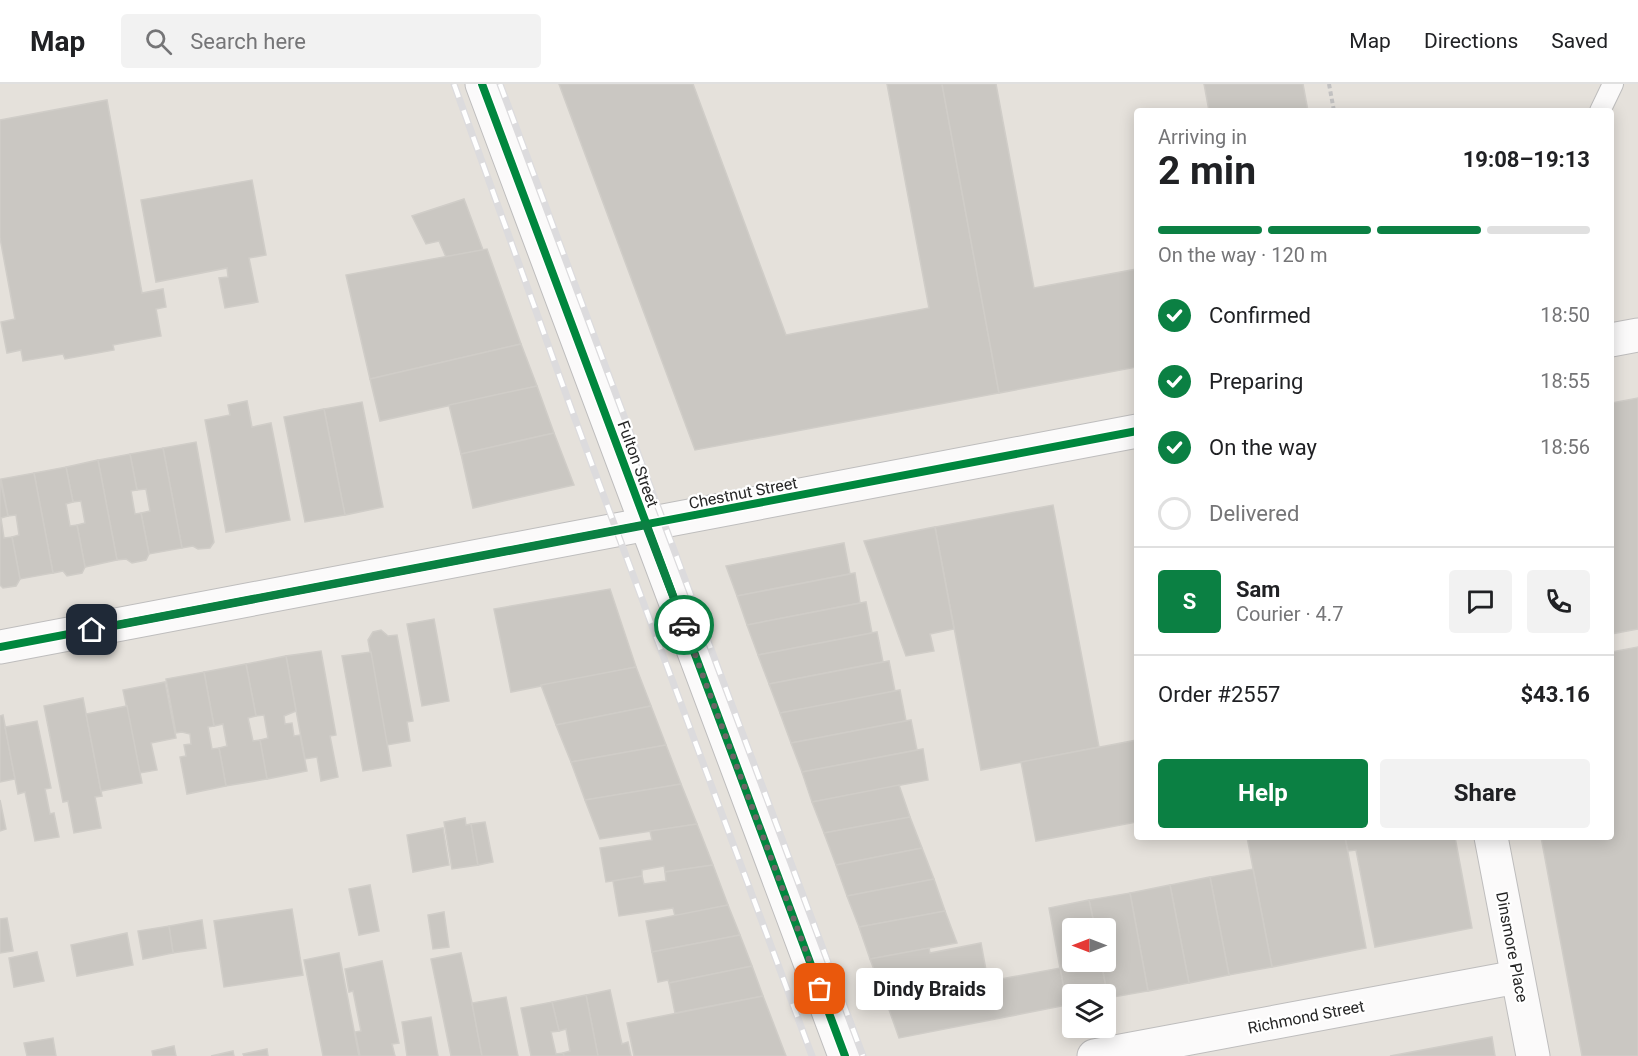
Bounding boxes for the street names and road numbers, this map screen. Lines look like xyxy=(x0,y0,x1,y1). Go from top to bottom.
street label: Fulton Street xyxy=(614,418,662,510)
street label: Chestnut Street xyxy=(687,473,799,513)
street label: Dinsmore Place xyxy=(1492,890,1532,1004)
street label: Richmond Street xyxy=(1246,996,1366,1038)

